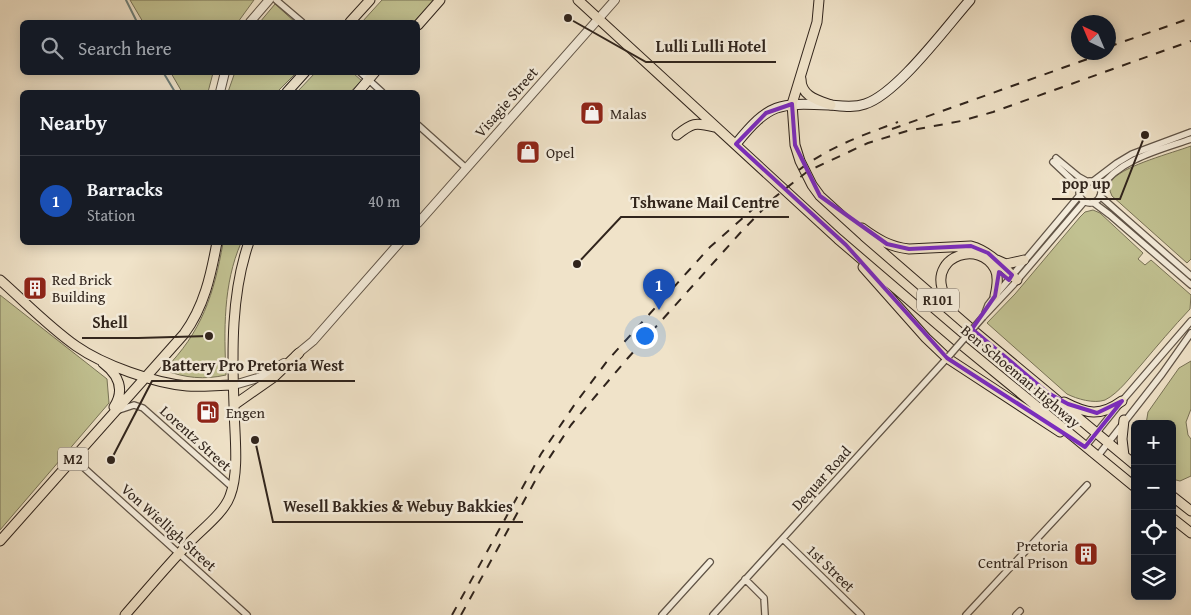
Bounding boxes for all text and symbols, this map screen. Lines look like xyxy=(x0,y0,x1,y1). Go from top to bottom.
north arrow xyxy=(1071,15,1116,60)
search box xyxy=(20,20,420,75)
callout: Lulli Lulli Hotel xyxy=(646,31,776,62)
icon: search xyxy=(38,34,66,62)
text: Search here xyxy=(78,34,172,62)
text: Lulli Lulli Hotel xyxy=(656,34,766,58)
street label: Visagie Street xyxy=(470,62,543,142)
shop icon: Malas xyxy=(579,100,605,126)
place label: Malas xyxy=(610,103,647,124)
text: Nearby xyxy=(40,107,107,138)
shop icon: Opel xyxy=(515,139,541,165)
place label: Opel xyxy=(546,142,574,163)
callout: pop up xyxy=(1052,168,1120,199)
text: pop up xyxy=(1062,171,1110,195)
text: Barracks xyxy=(87,175,163,203)
callout: Tshwane Mail Centre xyxy=(621,186,789,217)
text: 1 xyxy=(52,189,60,213)
text: 40 m xyxy=(368,189,400,213)
text: Tshwane Mail Centre xyxy=(631,190,780,214)
text: Station xyxy=(87,203,135,227)
place label: Red Brick Building xyxy=(52,269,112,307)
pin: 1 xyxy=(643,269,675,310)
building icon: Red Brick Building xyxy=(22,275,48,301)
road number: R101 xyxy=(917,288,959,312)
callout: Shell xyxy=(82,307,138,338)
text: Shell xyxy=(92,310,128,334)
street label: Ben Schoeman Highway xyxy=(957,320,1086,433)
your location xyxy=(632,323,658,349)
callout: Battery Pro Pretoria West xyxy=(152,350,355,381)
text: Battery Pro Pretoria West xyxy=(162,353,344,377)
fuel station icon: Engen xyxy=(195,399,221,425)
street label: Lorentz Street xyxy=(156,400,237,476)
place label: Engen xyxy=(226,402,266,423)
map controls xyxy=(1131,420,1176,600)
button: + xyxy=(1131,420,1176,465)
street label: Dequar Road xyxy=(786,441,856,515)
road number: M2 xyxy=(58,448,88,470)
button: − xyxy=(1131,465,1176,510)
street label: Von Wielligh Street xyxy=(117,478,222,576)
callout: Wesell Bakkies & Webuy Bakkies xyxy=(273,491,523,522)
text: Wesell Bakkies & Webuy Bakkies xyxy=(283,494,513,518)
button: locate xyxy=(1131,510,1176,555)
place label: Pretoria Central Prison xyxy=(978,535,1069,573)
street label: 1st Street xyxy=(802,540,860,597)
building icon: Pretoria Central Prison xyxy=(1073,541,1099,567)
button: layers xyxy=(1131,555,1176,600)

